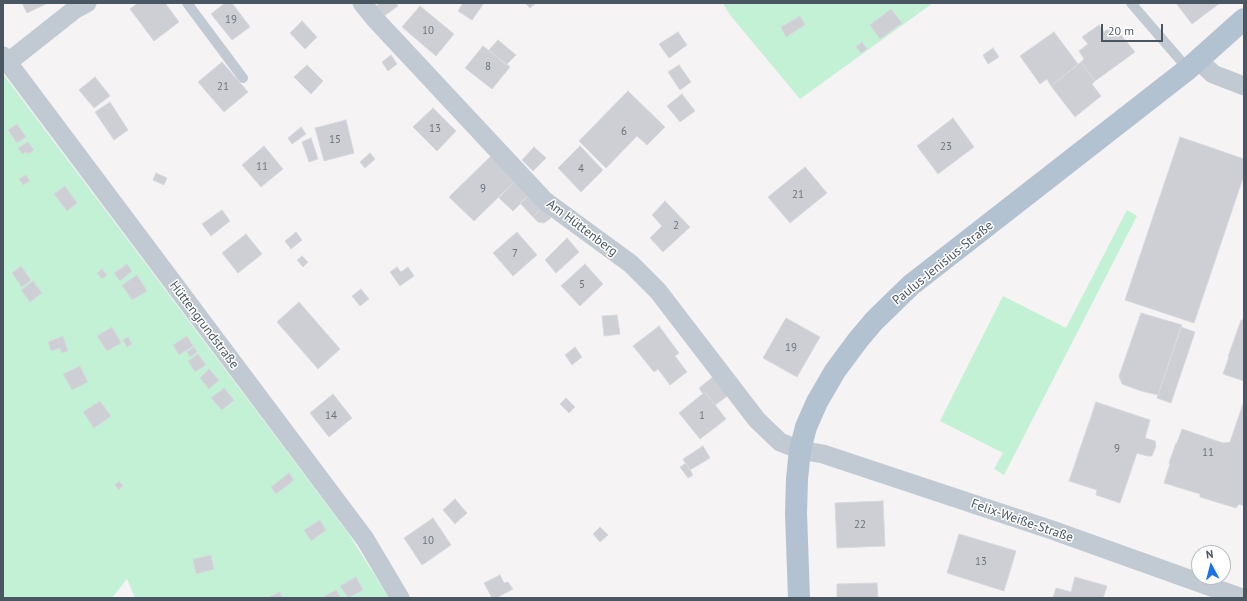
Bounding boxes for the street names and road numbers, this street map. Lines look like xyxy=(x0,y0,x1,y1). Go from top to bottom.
street label: Am Hüttenberg xyxy=(543,196,621,260)
street label: Paulus-Jenisius-Straße xyxy=(890,218,996,308)
street label: Hüttengrundstraße xyxy=(166,278,242,372)
street label: Felix-Weiße-Straße xyxy=(969,496,1075,546)

